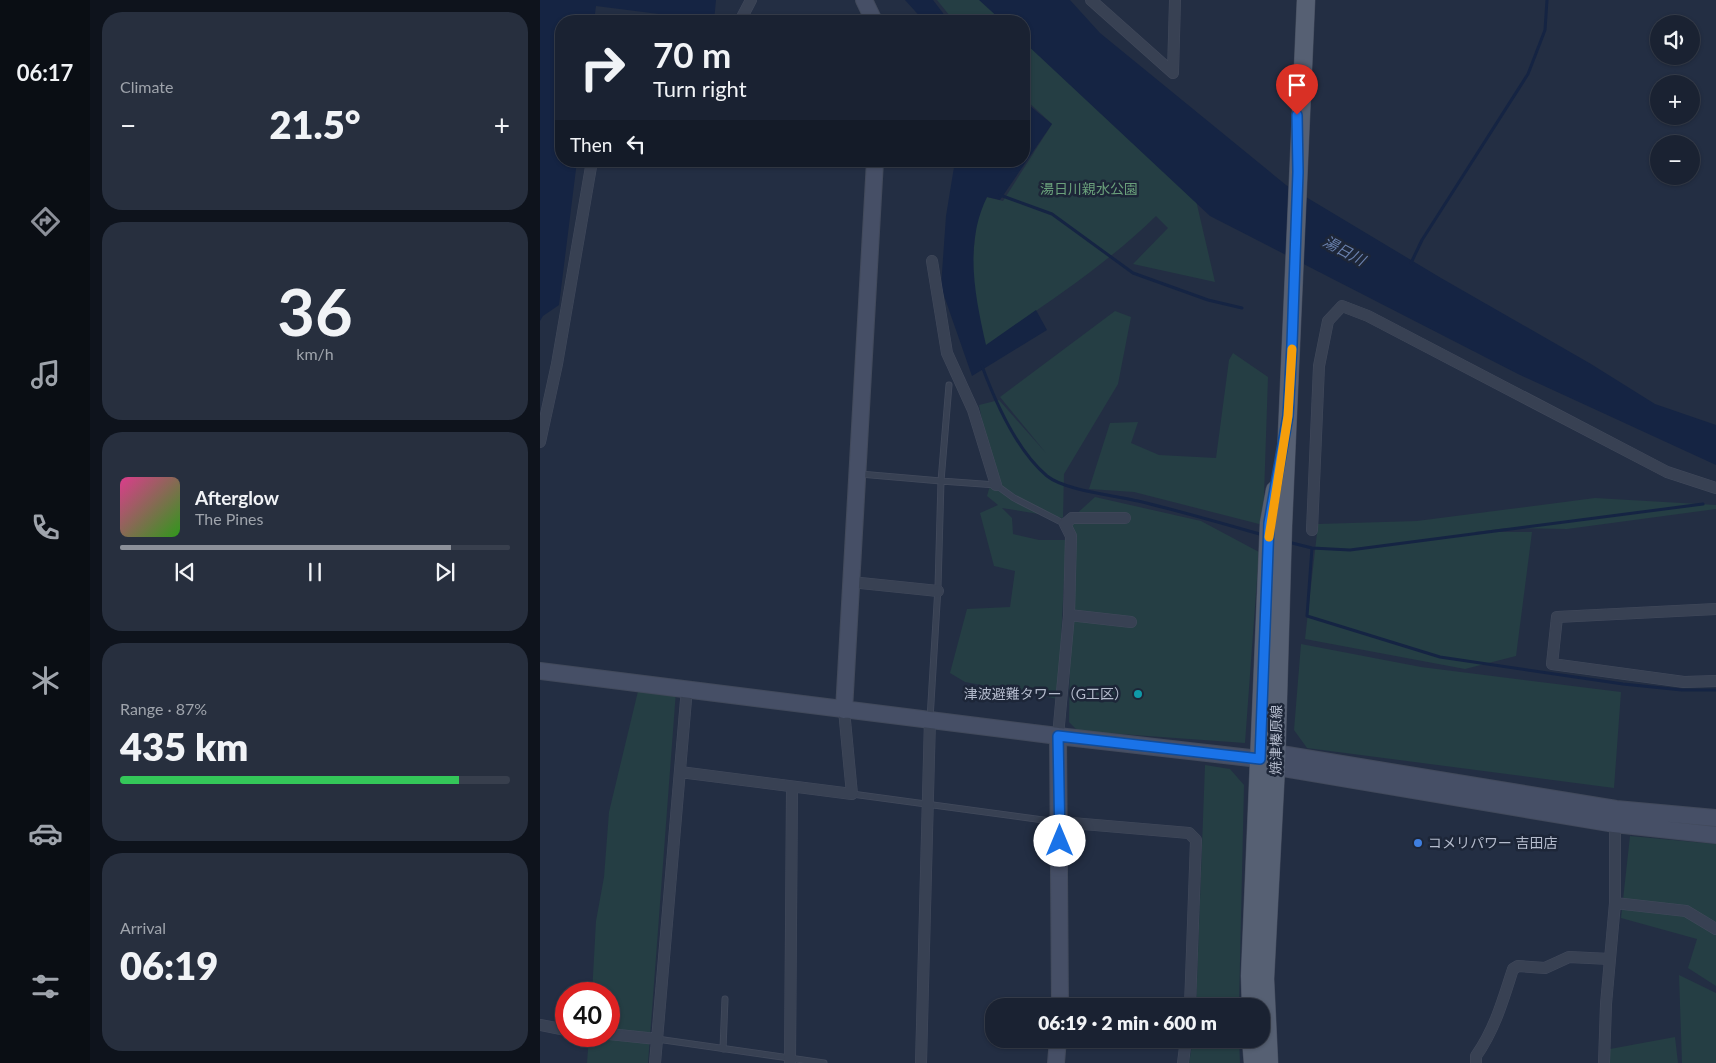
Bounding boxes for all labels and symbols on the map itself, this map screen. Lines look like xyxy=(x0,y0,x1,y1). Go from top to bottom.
pin xyxy=(1276,64,1318,115)
park label: 湯日川親水公園 xyxy=(1040,180,1138,197)
water label: 湯日川 xyxy=(1320,232,1370,270)
place label: 津波避難タワー（G工区） xyxy=(964,685,1128,702)
marker: 津波避難タワー（G工区） xyxy=(1132,688,1144,700)
street label: 焼津榛原線 xyxy=(1266,705,1285,775)
position arrow xyxy=(1033,814,1085,866)
place label: コメリパワー 吉田店 xyxy=(1428,834,1558,851)
marker: コメリパワー 吉田店 xyxy=(1412,837,1424,849)
speed limit sign: 40 xyxy=(555,982,620,1047)

